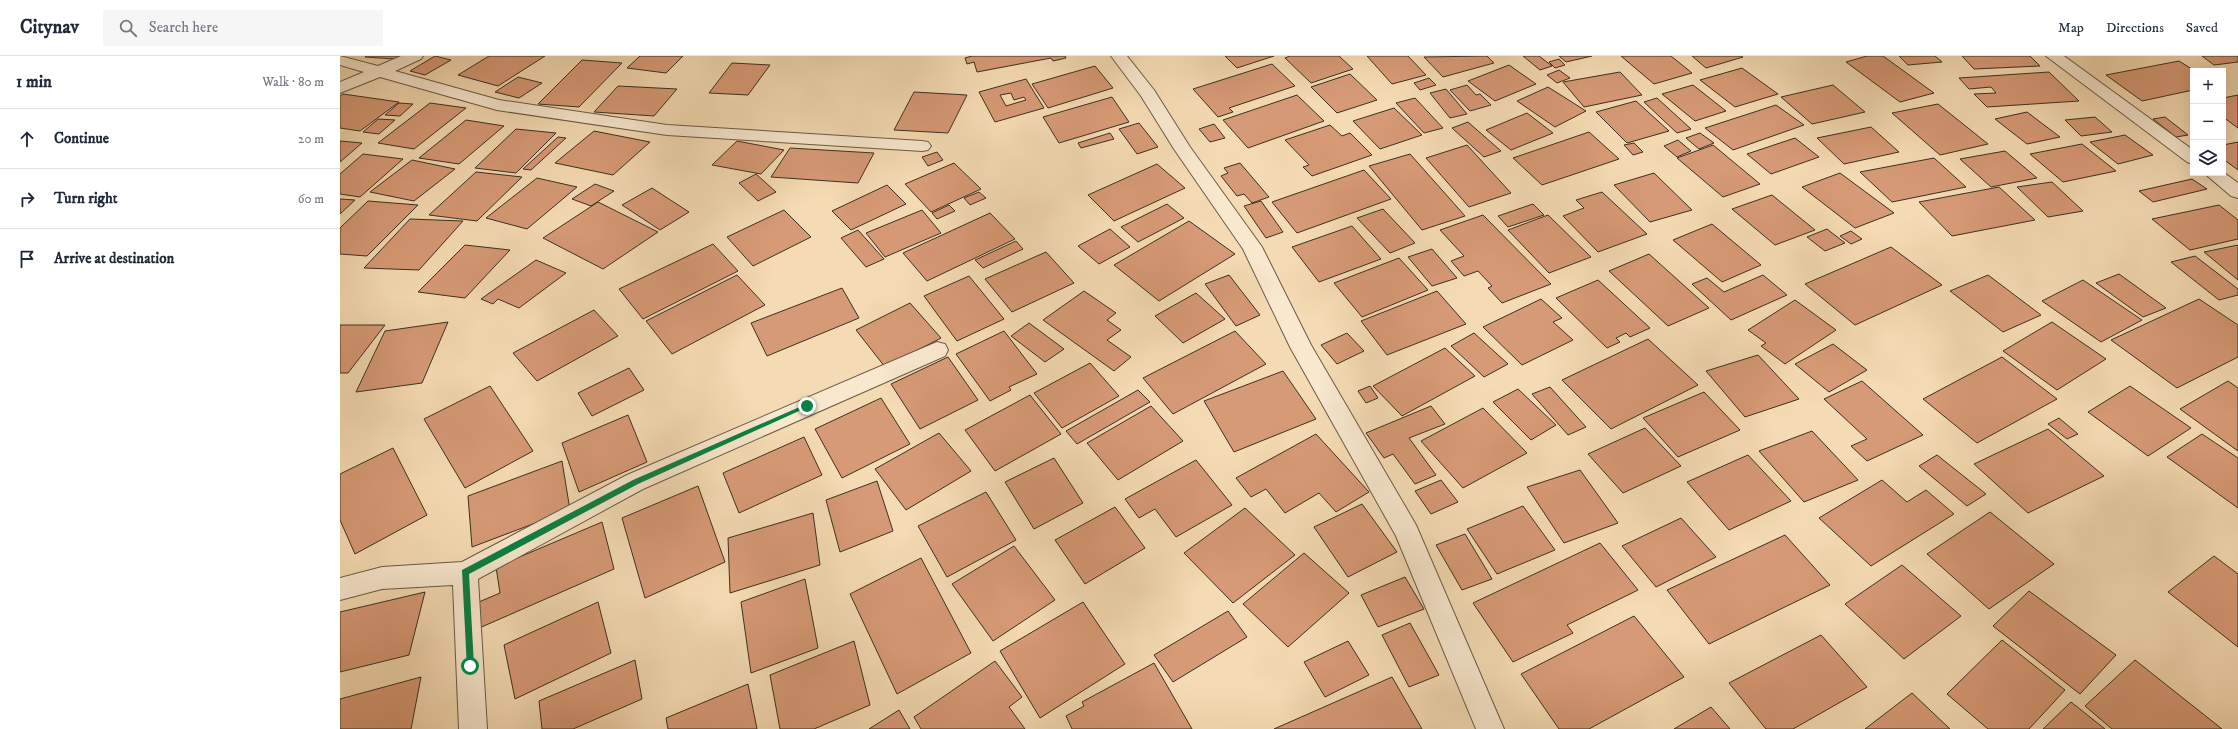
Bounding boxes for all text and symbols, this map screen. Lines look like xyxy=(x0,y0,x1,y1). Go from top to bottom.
search box xyxy=(103,10,383,46)
text: Citynav xyxy=(20,16,79,39)
icon: search xyxy=(117,17,139,39)
text: Search here xyxy=(149,18,218,37)
text: Map xyxy=(2058,19,2084,37)
text: Directions xyxy=(2106,19,2164,37)
text: Saved xyxy=(2186,19,2218,37)
map controls xyxy=(2190,68,2226,176)
button: + xyxy=(2190,68,2226,104)
text: 1 min xyxy=(16,71,52,93)
text: Walk · 80 m xyxy=(262,74,324,90)
button: − xyxy=(2190,104,2226,140)
icon: ahead xyxy=(16,128,38,150)
text: Continue xyxy=(54,129,109,148)
text: 20 m xyxy=(298,131,324,147)
button: layers xyxy=(2190,140,2226,176)
icon: right xyxy=(16,188,38,210)
text: Turn right xyxy=(54,189,117,208)
text: 60 m xyxy=(298,191,324,207)
icon: arrive xyxy=(16,248,38,270)
text: Arrive at destination xyxy=(54,249,174,268)
route end xyxy=(798,397,816,415)
route start xyxy=(461,657,479,675)

